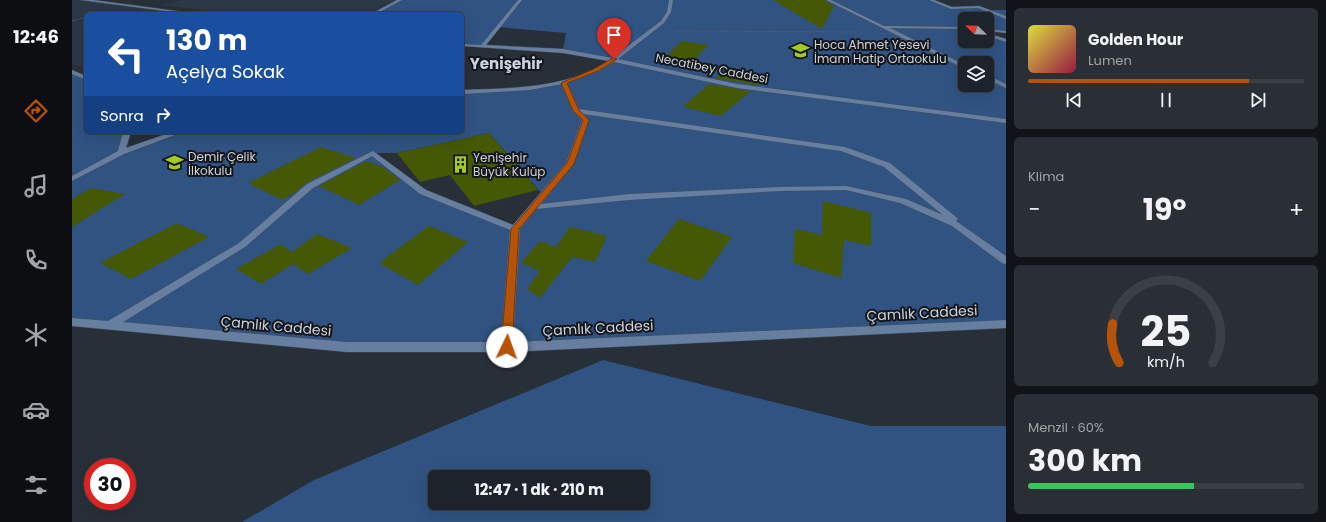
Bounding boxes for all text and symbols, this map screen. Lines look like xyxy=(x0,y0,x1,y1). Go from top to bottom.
north arrow xyxy=(958,12,994,48)
map controls xyxy=(958,12,994,92)
pin xyxy=(597,18,631,59)
text: 130 m xyxy=(166,21,247,60)
text: 12:46 xyxy=(13,24,59,49)
icon: arrive xyxy=(603,24,625,46)
icon: left xyxy=(100,28,152,80)
text: Golden Hour xyxy=(1088,29,1183,50)
place label: Hoca Ahmet Yesevi İmam Hatip Ortaokulu xyxy=(814,36,947,67)
school or university icon: Hoca Ahmet Yesevi İmam Hatip Ortaokulu xyxy=(791,41,811,61)
street label: Necatibey Caddesi xyxy=(654,49,770,87)
text: Lumen xyxy=(1088,51,1132,70)
district label: Yenişehir xyxy=(470,53,543,74)
button: layers xyxy=(958,56,994,92)
text: Açelya Sokak xyxy=(166,59,285,84)
icon: previous xyxy=(1063,89,1085,111)
icon: pause xyxy=(1155,89,1177,111)
icon: next xyxy=(1247,89,1269,111)
icon: directions xyxy=(22,97,50,125)
icon: right xyxy=(152,104,174,126)
text: Sonra xyxy=(100,105,144,126)
place label: Demir Çelik İlkokulu xyxy=(188,148,257,179)
place label: Yenişehir Büyük Kulüp xyxy=(473,149,545,180)
school or university icon: Demir Çelik İlkokulu xyxy=(165,153,185,173)
building icon: Yenişehir Büyük Kulüp xyxy=(450,154,470,174)
text: Klima xyxy=(1028,167,1064,186)
icon: music xyxy=(22,172,50,200)
text: 19° xyxy=(1143,188,1186,231)
text: − xyxy=(1028,194,1040,225)
text: + xyxy=(1289,194,1304,225)
icon: phone xyxy=(22,246,50,274)
street label: Çamlık Caddesi xyxy=(866,300,978,326)
text: 25 xyxy=(1141,302,1191,361)
street label: Çamlık Caddesi xyxy=(220,311,332,341)
street label: Çamlık Caddesi xyxy=(542,315,654,341)
icon: climate xyxy=(22,321,50,349)
position arrow xyxy=(486,326,528,368)
text: km/h xyxy=(1147,352,1185,372)
icon: car xyxy=(22,396,50,424)
text: Menzil · 60% xyxy=(1028,418,1104,437)
text: 300 km xyxy=(1028,439,1142,482)
speed limit sign: 30 xyxy=(84,458,136,510)
icon: filters xyxy=(22,471,50,499)
text: 12:47 · 1 dk · 210 m xyxy=(474,479,604,500)

